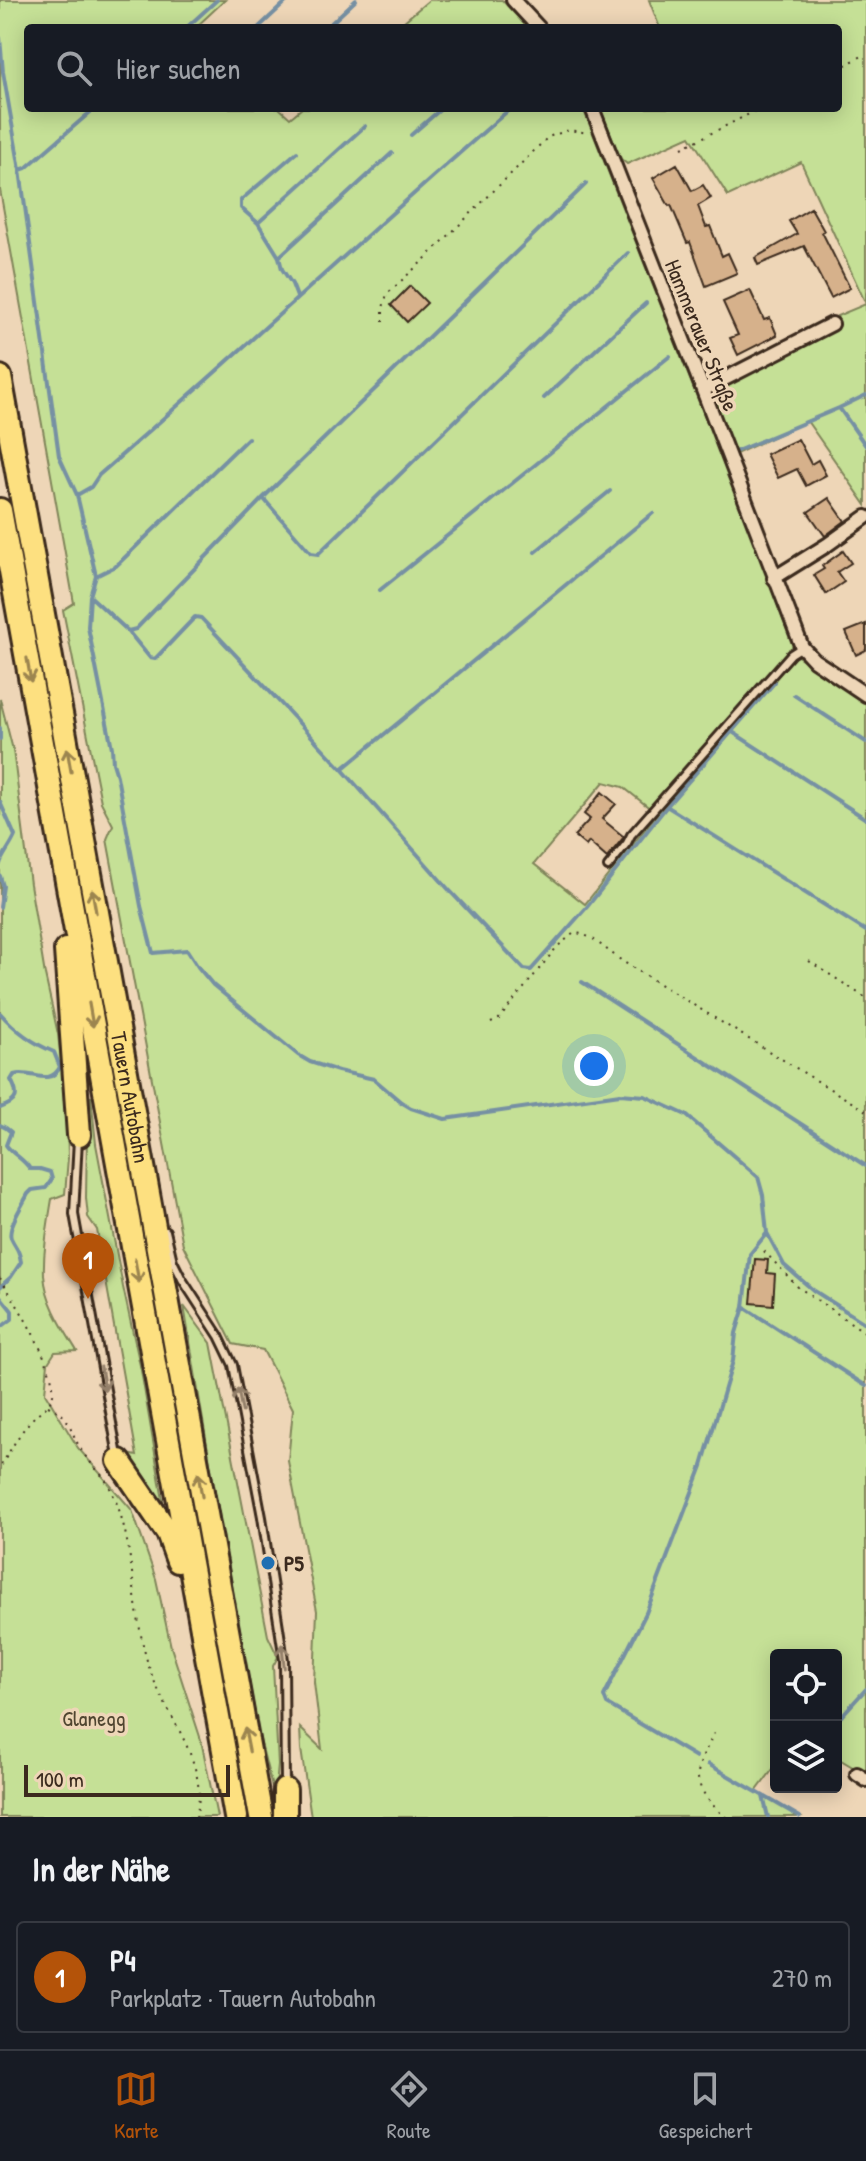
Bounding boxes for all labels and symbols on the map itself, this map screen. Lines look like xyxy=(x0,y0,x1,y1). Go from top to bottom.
street label: Hammerauer Straße xyxy=(658,255,746,415)
one-way arrow xyxy=(22,657,37,682)
one-way arrow xyxy=(60,747,75,773)
one-way arrow xyxy=(86,889,101,914)
one-way arrow xyxy=(84,1002,99,1027)
street label: Tauern Autobahn xyxy=(104,1029,157,1165)
your location xyxy=(574,1046,614,1086)
pin: 1 xyxy=(62,1233,114,1299)
one-way arrow xyxy=(131,1258,146,1283)
one-way arrow xyxy=(96,1366,111,1391)
one-way arrow xyxy=(231,1387,246,1413)
one-way arrow xyxy=(191,1472,206,1498)
place label: P5 xyxy=(284,1548,305,1578)
marker: P5 xyxy=(259,1554,277,1572)
one-way arrow xyxy=(275,1643,290,1670)
park label: Glanegg xyxy=(62,1703,126,1733)
one-way arrow xyxy=(238,1728,253,1754)
scale bar xyxy=(24,1761,230,1797)

